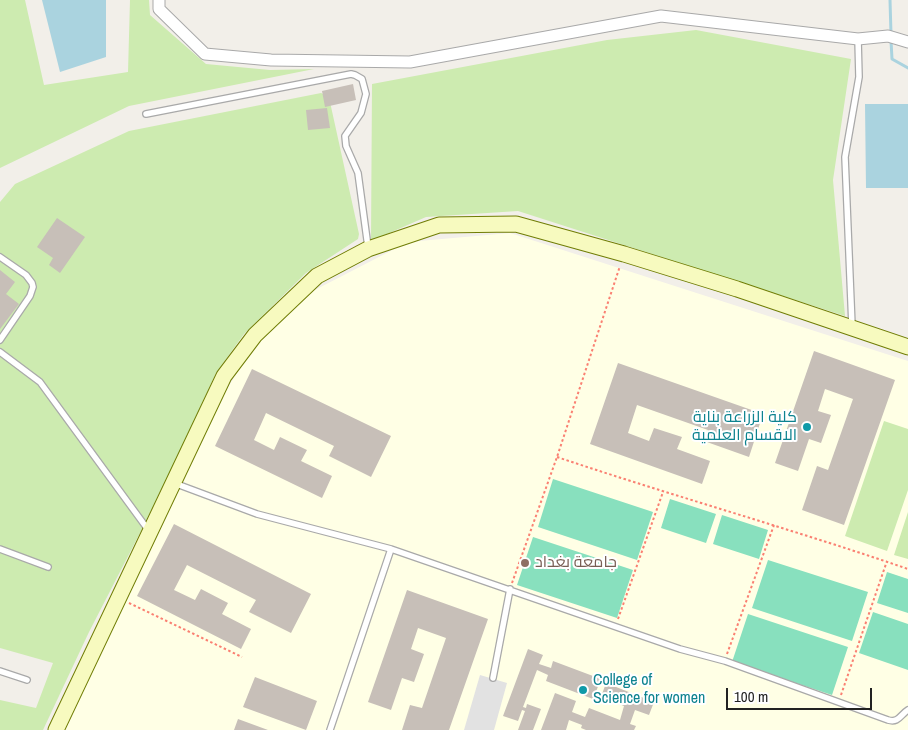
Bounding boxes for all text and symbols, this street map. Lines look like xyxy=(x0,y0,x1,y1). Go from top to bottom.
place label: كلية الزراعة بناية الاقسام العلمية xyxy=(692,408,797,446)
marker: كلية الزراعة بناية الاقسام العلمية xyxy=(801,421,813,433)
place label: جامعة بغداد xyxy=(535,553,617,573)
marker: جامعة بغداد xyxy=(519,557,531,569)
place label: College of Science for women xyxy=(593,671,705,709)
scale bar xyxy=(728,678,874,710)
marker: College of Science for women xyxy=(577,684,589,696)
text: 100 m xyxy=(734,686,768,707)

